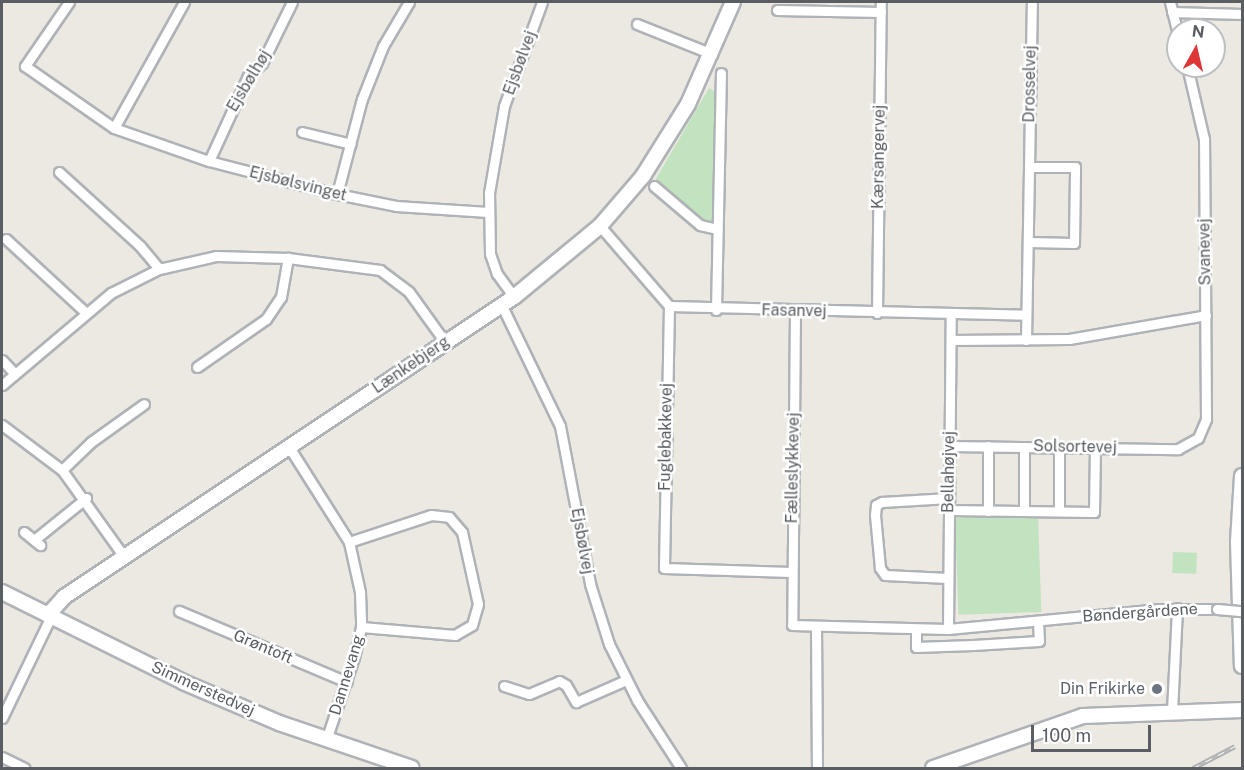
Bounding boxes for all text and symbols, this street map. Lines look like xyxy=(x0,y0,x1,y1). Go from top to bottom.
north arrow xyxy=(1166,18,1226,78)
text: N xyxy=(1191,21,1206,42)
street label: Ejsbølvej xyxy=(500,28,540,98)
street label: Drosselvej xyxy=(1020,45,1040,123)
street label: Ejsbølhøj xyxy=(223,47,275,115)
street label: Kærsangervej xyxy=(868,105,890,209)
street label: Ejsbølsvinget xyxy=(247,163,349,205)
street label: Svanevej xyxy=(1195,218,1215,286)
street label: Fasanvej xyxy=(761,301,827,321)
street label: Lænkebjerg xyxy=(369,332,453,398)
street label: Fuglebakkevej xyxy=(655,383,677,491)
street label: Fælleslykkevej xyxy=(782,412,804,524)
street label: Bellahøjvej xyxy=(939,431,959,513)
street label: Solsortevej xyxy=(1033,437,1117,457)
street label: Ejsbølvej xyxy=(567,506,597,576)
street label: Bøndergårdene xyxy=(1082,599,1198,627)
street label: Grøntoft xyxy=(230,626,296,668)
street label: Dannevang xyxy=(326,632,368,718)
street label: Simmerstedvej xyxy=(148,658,258,720)
place label: Din Frikirke xyxy=(1060,679,1145,699)
marker: Din Frikirke xyxy=(1150,682,1164,696)
scale bar xyxy=(1034,713,1154,751)
text: 100 m xyxy=(1042,725,1091,746)

